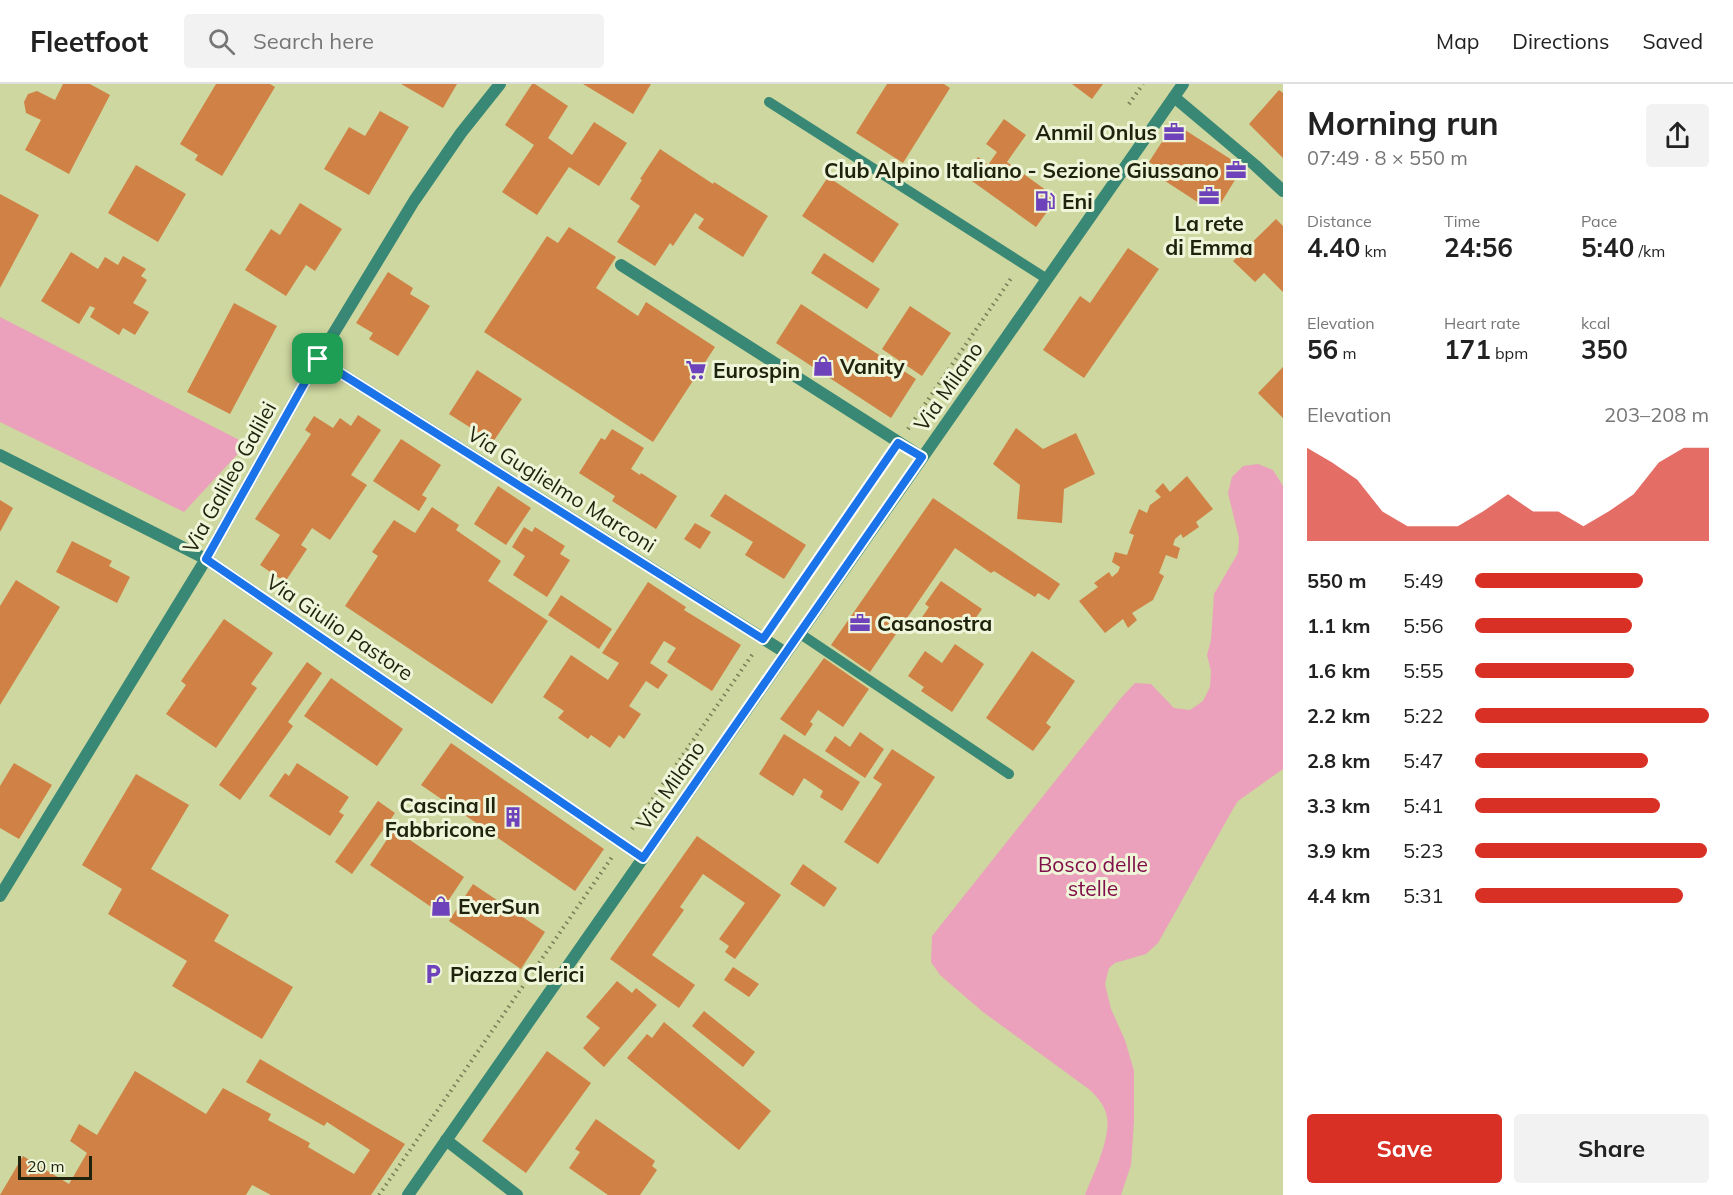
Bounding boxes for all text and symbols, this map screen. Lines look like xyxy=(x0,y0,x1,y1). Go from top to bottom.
search box xyxy=(184,14,604,68)
text: Fleetfoot xyxy=(30,24,148,59)
icon: search xyxy=(205,25,238,58)
text: Search here xyxy=(253,27,374,55)
text: Map xyxy=(1436,28,1479,54)
text: Directions xyxy=(1512,28,1609,54)
text: Saved xyxy=(1642,28,1703,54)
text: Morning run xyxy=(1307,102,1499,143)
button: share xyxy=(1646,104,1709,167)
place label: Anmil Onlus xyxy=(1035,119,1157,145)
office icon: Anmil Onlus xyxy=(1162,120,1186,144)
text: 07:49 · 8 × 550 m xyxy=(1307,145,1468,170)
place label: Club Alpino Italiano - Sezione Giussano xyxy=(824,157,1219,183)
office icon: Club Alpino Italiano - Sezione Giussano xyxy=(1224,158,1248,182)
office icon: La rete di Emma xyxy=(1197,184,1221,208)
place label: Eni xyxy=(1062,188,1093,214)
fuel station icon: Eni xyxy=(1033,189,1057,213)
place label: La rete di Emma xyxy=(1165,210,1253,260)
text: Distance xyxy=(1307,211,1372,231)
text: Time xyxy=(1444,211,1480,231)
text: Pace xyxy=(1581,211,1617,231)
text: 4.40 xyxy=(1307,231,1360,264)
text: 24:56 xyxy=(1444,231,1513,264)
text: 5:40 xyxy=(1581,231,1634,264)
text: km xyxy=(1360,241,1387,261)
text: /km xyxy=(1634,241,1665,261)
text: Elevation xyxy=(1307,313,1375,333)
text: Heart rate xyxy=(1444,313,1520,333)
text: kcal xyxy=(1581,313,1610,333)
pin xyxy=(292,333,343,384)
text: 56 xyxy=(1307,333,1338,366)
text: 171 xyxy=(1444,333,1491,366)
text: 350 xyxy=(1581,333,1628,366)
street label: Via Milano xyxy=(908,336,988,436)
icon: arrive xyxy=(301,342,334,375)
text: m xyxy=(1338,343,1356,363)
text: bpm xyxy=(1491,343,1528,363)
place label: Vanity xyxy=(839,353,905,379)
shop icon: Vanity xyxy=(811,354,835,378)
place label: Eurospin xyxy=(713,357,800,383)
supermarket icon: Eurospin xyxy=(684,358,708,382)
street label: Via Galileo Galilei xyxy=(177,397,281,557)
text: Elevation xyxy=(1307,402,1392,427)
text: 203–208 m xyxy=(1604,402,1709,427)
street label: Via Guglielmo Marconi xyxy=(463,420,661,558)
street label: Via Giulio Pastore xyxy=(261,568,419,686)
text: 550 m xyxy=(1307,568,1366,593)
text: 5:49 xyxy=(1403,568,1444,593)
place label: Casanostra xyxy=(877,610,992,636)
office icon: Casanostra xyxy=(848,611,872,635)
text: 1.1 km xyxy=(1307,613,1370,638)
text: 5:56 xyxy=(1403,613,1444,638)
text: 1.6 km xyxy=(1307,658,1370,683)
text: 5:55 xyxy=(1403,658,1444,683)
text: 2.2 km xyxy=(1307,703,1370,728)
text: 5:22 xyxy=(1403,703,1444,728)
street label: Via Milano xyxy=(630,735,710,835)
text: 2.8 km xyxy=(1307,748,1370,773)
text: 5:47 xyxy=(1403,748,1444,773)
place label: Cascina Il Fabbricone xyxy=(385,792,496,842)
text: 3.3 km xyxy=(1307,793,1370,818)
text: 5:41 xyxy=(1403,793,1444,818)
building icon: Cascina Il Fabbricone xyxy=(501,805,525,829)
text: 3.9 km xyxy=(1307,838,1370,863)
text: 5:23 xyxy=(1403,838,1444,863)
park label: Bosco delle stelle xyxy=(1038,851,1148,901)
text: 4.4 km xyxy=(1307,883,1370,908)
text: 5:31 xyxy=(1403,883,1444,908)
place label: EverSun xyxy=(458,893,540,919)
shop icon: EverSun xyxy=(429,894,453,918)
place label: Piazza Clerici xyxy=(450,961,584,987)
parking icon: Piazza Clerici xyxy=(421,962,445,986)
button: Save xyxy=(1307,1114,1502,1183)
button: Share xyxy=(1514,1114,1709,1183)
scale bar xyxy=(18,1153,92,1180)
text: 20 m xyxy=(27,1156,64,1176)

